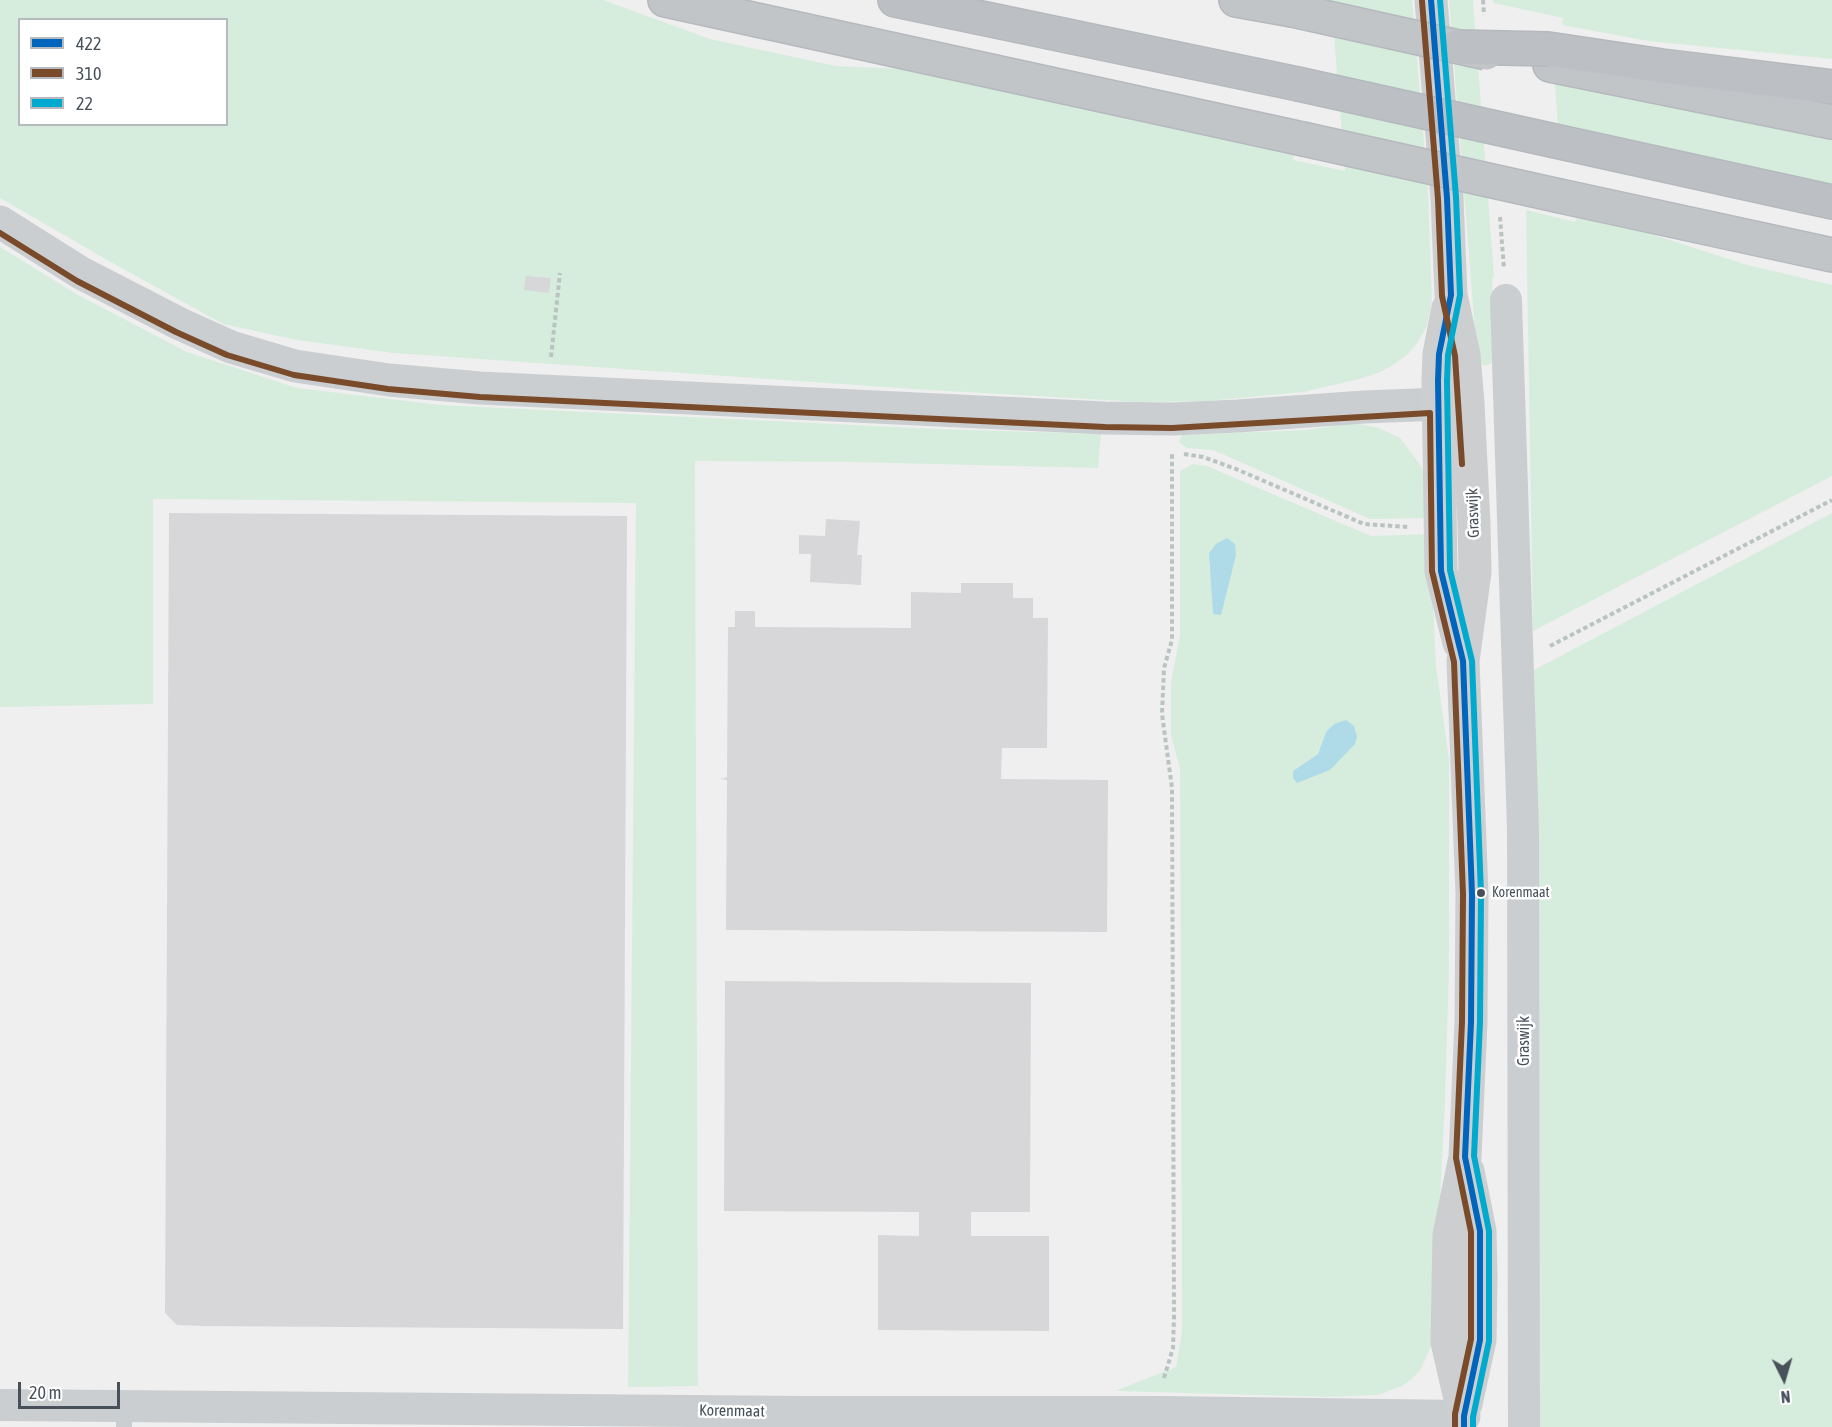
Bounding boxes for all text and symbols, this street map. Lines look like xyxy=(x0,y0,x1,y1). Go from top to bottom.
legend xyxy=(18,18,228,126)
text: 422 xyxy=(76,33,101,54)
text: 310 xyxy=(76,63,101,84)
text: 22 xyxy=(76,93,93,114)
street label: Graswijk xyxy=(1463,488,1483,538)
place label: Korenmaat xyxy=(1492,885,1550,901)
marker: Korenmaat xyxy=(1475,887,1487,899)
street label: Graswijk xyxy=(1514,1016,1534,1066)
north arrow xyxy=(1754,1349,1814,1409)
scale bar xyxy=(21,1370,123,1408)
text: 20 m xyxy=(29,1382,61,1403)
text: N xyxy=(1780,1388,1791,1406)
street label: Korenmaat xyxy=(699,1401,765,1421)

